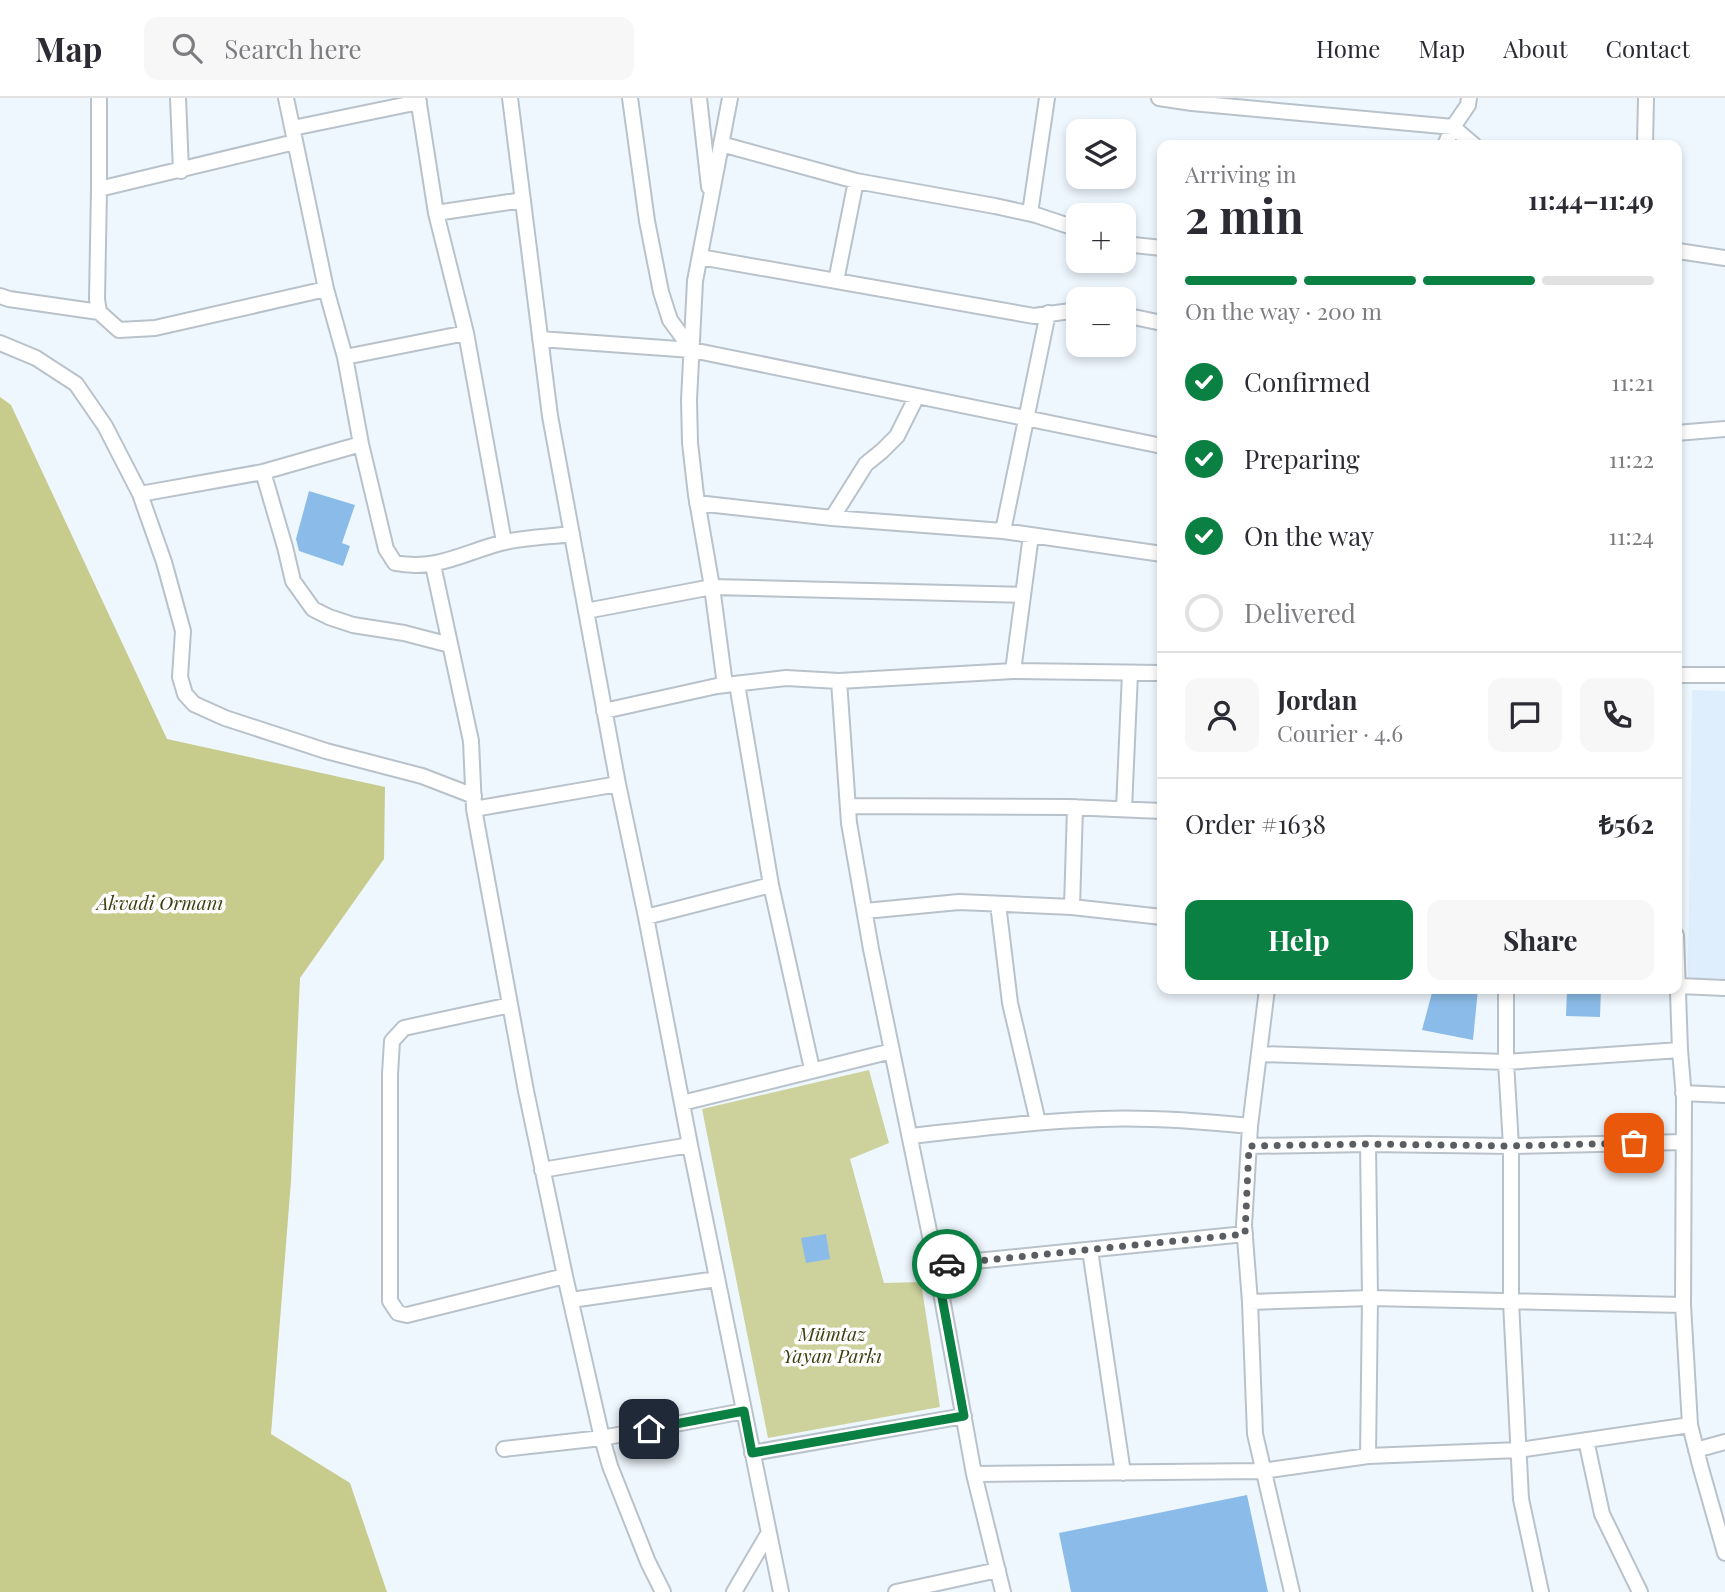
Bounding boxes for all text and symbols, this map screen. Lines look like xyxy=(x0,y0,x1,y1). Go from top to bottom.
search box xyxy=(144,17,634,80)
text: Map xyxy=(35,26,102,70)
icon: search xyxy=(168,29,206,67)
text: Search here xyxy=(224,31,362,66)
text: Home xyxy=(1316,32,1380,64)
text: Map xyxy=(1418,32,1465,64)
text: About xyxy=(1503,32,1567,64)
text: Contact xyxy=(1605,32,1690,64)
map controls xyxy=(1066,119,1136,357)
button: layers xyxy=(1066,119,1136,189)
text: Arriving in xyxy=(1185,158,1297,189)
text: 11:44–11:49 xyxy=(1528,182,1654,217)
text: 2 min xyxy=(1185,184,1304,246)
button: + xyxy=(1066,203,1136,273)
button: − xyxy=(1066,287,1136,357)
text: On the way · 200 m xyxy=(1185,295,1382,326)
icon: check xyxy=(1185,363,1223,401)
text: Confirmed xyxy=(1244,364,1371,399)
text: 11:21 xyxy=(1611,366,1654,397)
icon: check xyxy=(1185,440,1223,478)
text: Preparing xyxy=(1244,441,1360,476)
text: 11:22 xyxy=(1609,443,1654,474)
icon: check xyxy=(1185,517,1223,555)
text: On the way xyxy=(1244,518,1374,553)
text: 11:24 xyxy=(1608,520,1654,551)
text: Delivered xyxy=(1244,595,1356,630)
button: person xyxy=(1185,678,1259,752)
button: chat xyxy=(1488,678,1562,752)
button: phone xyxy=(1580,678,1654,752)
text: Jordan xyxy=(1277,682,1357,717)
text: Courier · 4.6 xyxy=(1277,717,1403,748)
text: Order #1638 xyxy=(1185,806,1326,841)
text: ₺562 xyxy=(1599,806,1654,841)
park label: Akvadi Ormanı xyxy=(95,889,223,915)
button: Help xyxy=(1185,900,1413,980)
button: Share xyxy=(1427,900,1654,980)
pin xyxy=(1604,1113,1664,1173)
icon: bag xyxy=(1615,1124,1653,1162)
courier xyxy=(912,1229,982,1299)
icon: car xyxy=(928,1245,966,1283)
park label: Mümtaz Yayan Parkı xyxy=(782,1320,882,1368)
pin xyxy=(619,1399,679,1459)
icon: home xyxy=(630,1410,668,1448)

